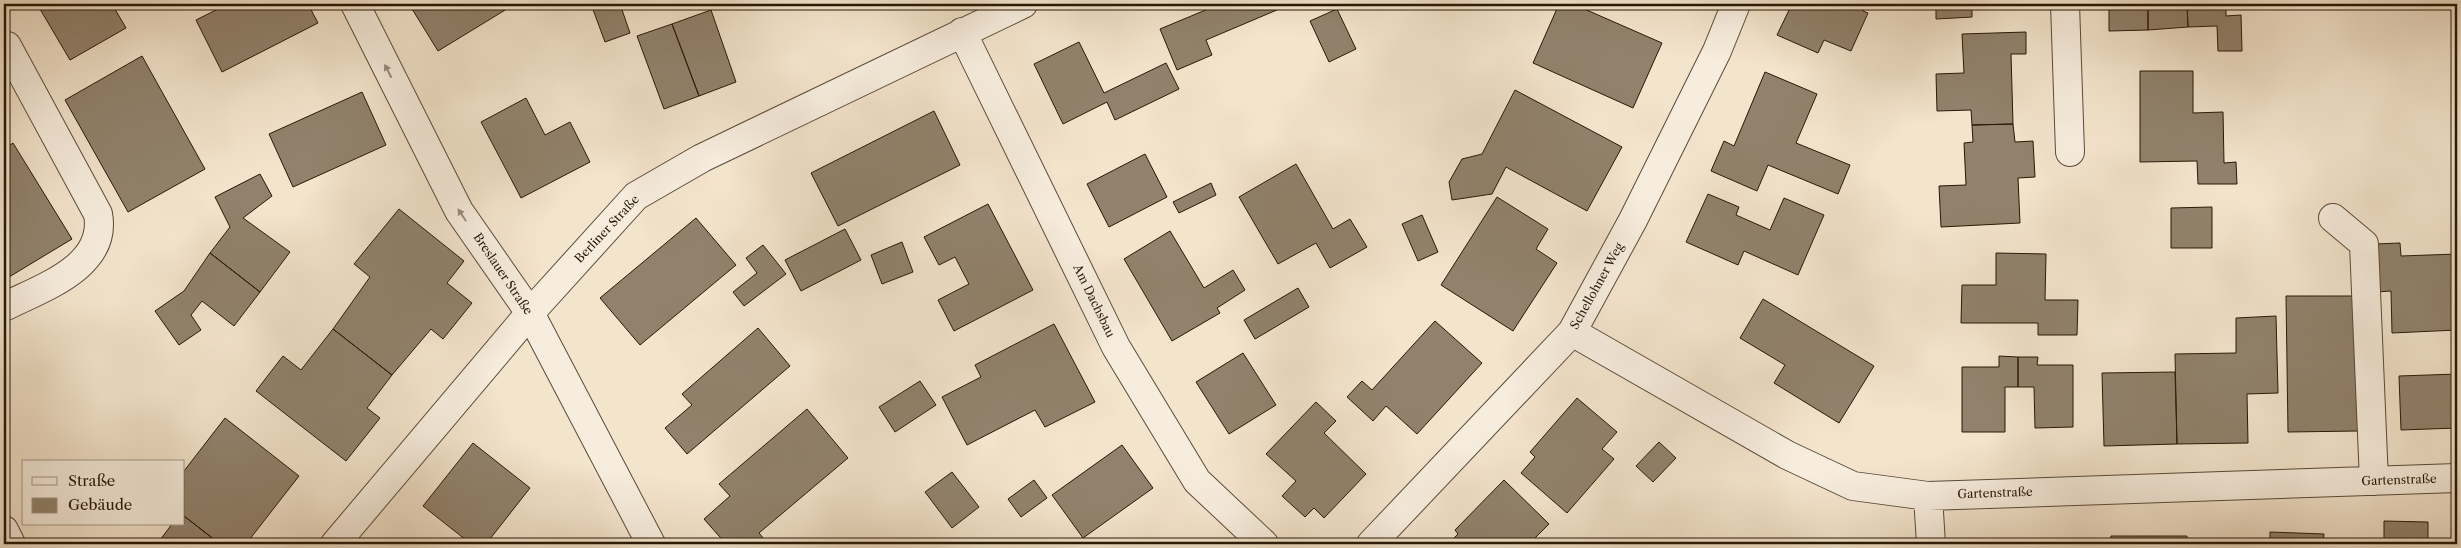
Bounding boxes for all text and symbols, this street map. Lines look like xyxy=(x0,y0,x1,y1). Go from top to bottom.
one-way arrow xyxy=(384,63,393,78)
street label: Berliner Straße xyxy=(571,191,642,266)
one-way arrow xyxy=(458,208,467,222)
street label: Breslauer Straße xyxy=(471,230,536,318)
street label: Schellohner Weg xyxy=(1567,239,1627,332)
street label: Am Dachsbau xyxy=(1070,261,1119,340)
legend xyxy=(22,460,185,526)
text: Straße xyxy=(68,471,115,490)
street label: Gartenstraße xyxy=(2361,471,2437,488)
street label: Gartenstraße xyxy=(1957,484,2033,501)
text: Gebäude xyxy=(68,495,132,514)

